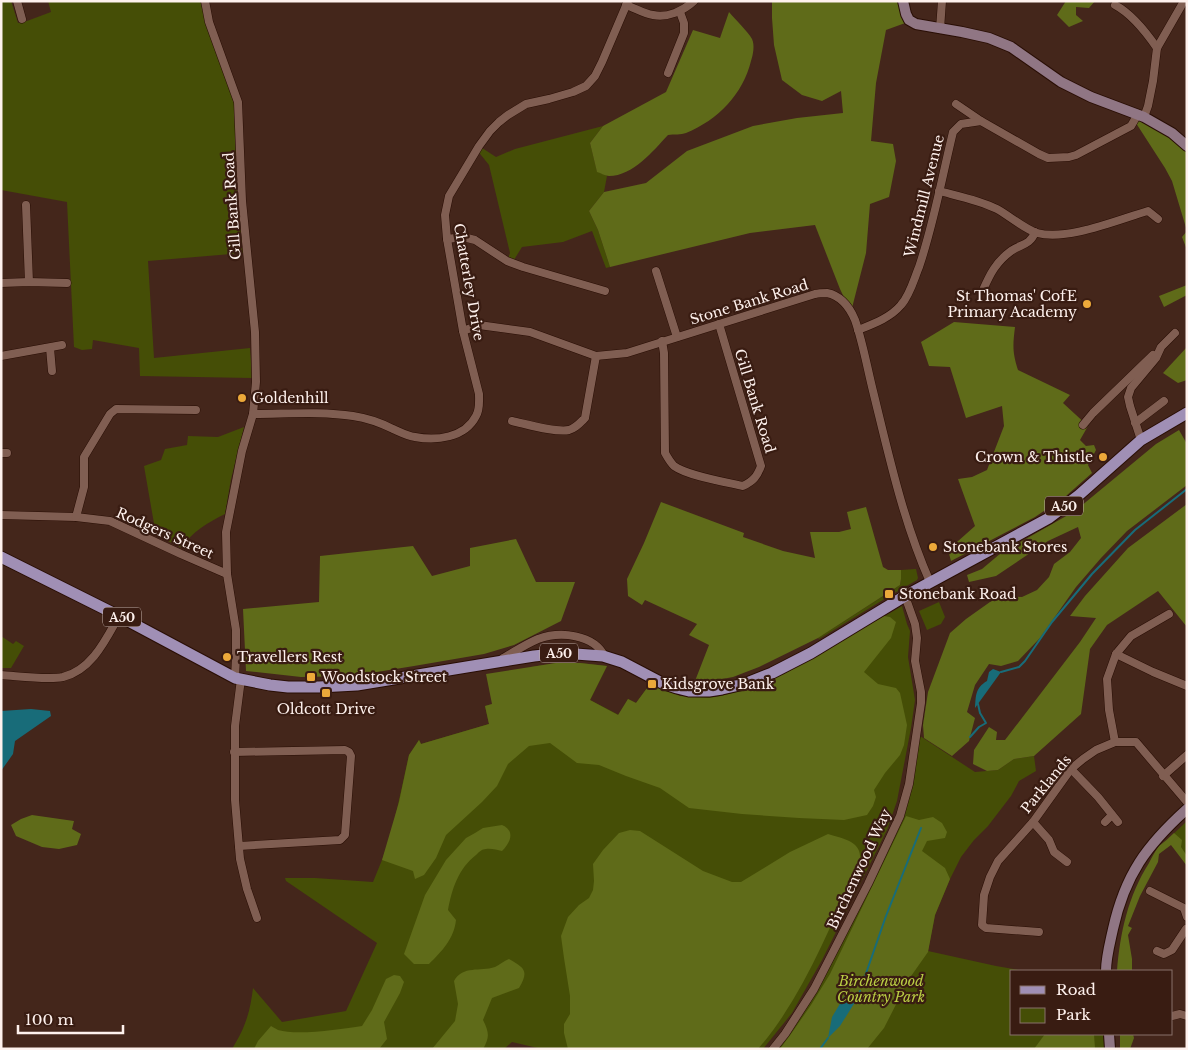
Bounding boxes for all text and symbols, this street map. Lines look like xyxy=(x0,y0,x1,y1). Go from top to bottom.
street label: Windmill Avenue xyxy=(900,133,948,260)
street label: Gill Bank Road xyxy=(219,151,245,260)
street label: Chatterley Drive xyxy=(450,222,488,342)
street label: Stone Bank Road xyxy=(688,275,811,329)
place label: St Thomas' CofE Primary Academy xyxy=(947,287,1077,321)
marker: St Thomas' CofE Primary Academy xyxy=(1081,298,1093,310)
street label: Gill Bank Road xyxy=(731,347,780,456)
place label: Goldenhill xyxy=(252,389,329,407)
marker: Goldenhill xyxy=(236,392,248,404)
place label: Crown & Thistle xyxy=(975,448,1093,466)
marker: Crown & Thistle xyxy=(1097,451,1109,463)
road number: A50 xyxy=(1045,496,1083,516)
street label: Rodgers Street xyxy=(113,503,217,563)
place label: Stonebank Stores xyxy=(943,538,1067,556)
marker: Stonebank Stores xyxy=(927,541,939,553)
place label: Stonebank Road xyxy=(899,585,1017,603)
marker: Stonebank Road xyxy=(883,588,895,600)
road number: A50 xyxy=(103,608,141,626)
road number: A50 xyxy=(540,644,578,662)
place label: Travellers Rest xyxy=(237,648,343,666)
marker: Travellers Rest xyxy=(221,651,233,663)
place label: Woodstock Street xyxy=(320,668,448,686)
marker: Woodstock Street xyxy=(305,671,317,683)
place label: Kidsgrove Bank xyxy=(662,675,775,693)
marker: Kidsgrove Bank xyxy=(646,678,658,690)
marker: Oldcott Drive xyxy=(320,687,332,699)
place label: Oldcott Drive xyxy=(277,700,375,718)
street label: Parklands xyxy=(1017,751,1075,817)
street label: Birchenwood Way xyxy=(823,806,895,932)
legend xyxy=(1010,970,1173,1035)
park label: Birchenwood Country Park xyxy=(837,972,925,1006)
text: Road xyxy=(1056,980,1096,999)
scale bar xyxy=(18,1002,122,1034)
text: Park xyxy=(1056,1005,1092,1024)
text: 100 m xyxy=(25,1010,74,1029)

